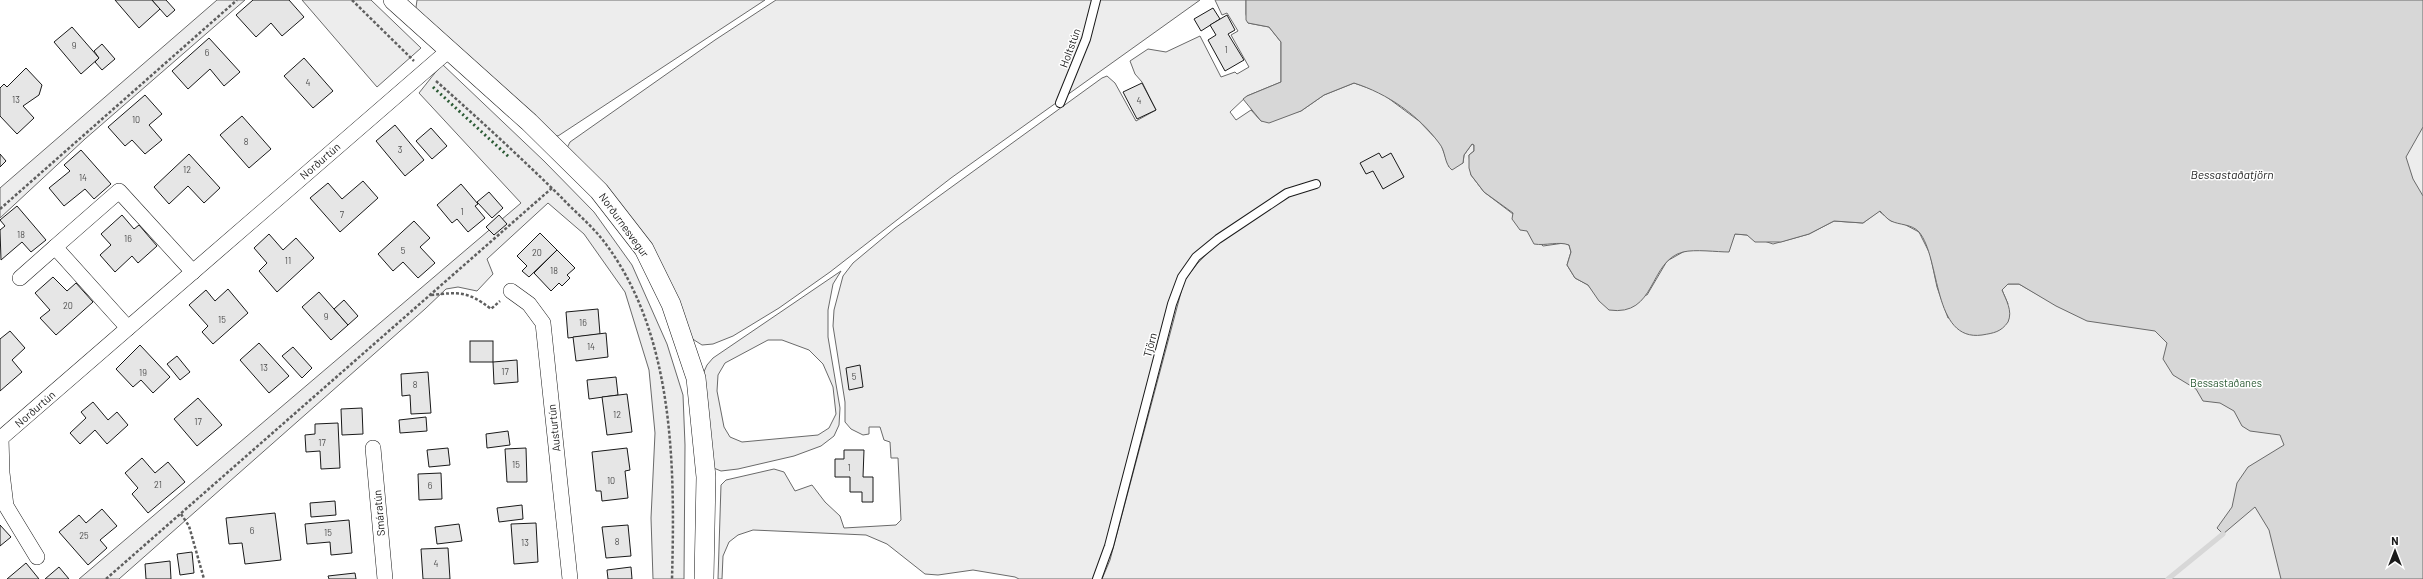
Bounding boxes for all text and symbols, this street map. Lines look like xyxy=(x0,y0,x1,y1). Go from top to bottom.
street label: Holtstún xyxy=(1056,26,1083,69)
house number: 9 xyxy=(72,40,77,51)
house number: 1 xyxy=(1224,44,1228,55)
house number: 6 xyxy=(205,47,210,58)
house number: 4 xyxy=(306,77,311,88)
house number: 13 xyxy=(12,94,20,105)
house number: 4 xyxy=(1137,95,1142,106)
house number: 10 xyxy=(132,114,140,125)
house number: 8 xyxy=(244,136,249,147)
street label: Norðurtún xyxy=(297,140,343,182)
house number: 3 xyxy=(398,144,403,155)
house number: 12 xyxy=(183,164,191,175)
water label: Bessastaðatjörn xyxy=(2190,167,2274,181)
house number: 14 xyxy=(79,172,87,183)
street label: Norðurnesvegur xyxy=(597,190,652,259)
house number: 1 xyxy=(460,206,464,217)
house number: 7 xyxy=(340,209,345,220)
house number: 18 xyxy=(17,229,25,240)
house number: 16 xyxy=(124,233,132,244)
house number: 5 xyxy=(401,245,406,256)
house number: 20 xyxy=(532,247,542,258)
house number: 11 xyxy=(285,255,291,266)
house number: 18 xyxy=(550,265,558,276)
house number: 20 xyxy=(63,300,73,311)
house number: 9 xyxy=(324,311,329,322)
house number: 15 xyxy=(218,314,226,325)
house number: 16 xyxy=(579,317,587,328)
street label: Tjörn xyxy=(1140,331,1159,359)
house number: 14 xyxy=(587,341,595,352)
house number: 13 xyxy=(260,362,268,373)
house number: 17 xyxy=(501,366,509,377)
house number: 19 xyxy=(139,367,147,378)
house number: 5 xyxy=(852,371,857,382)
park label: Bessastaðanes xyxy=(2190,376,2262,389)
house number: 8 xyxy=(413,379,418,390)
street label: Norðurtún xyxy=(12,388,58,430)
street label: Austurtún xyxy=(545,404,562,452)
house number: 12 xyxy=(613,409,621,420)
house number: 17 xyxy=(194,416,202,427)
house number: 17 xyxy=(318,437,326,448)
house number: 15 xyxy=(512,459,520,470)
house number: 1 xyxy=(847,462,851,473)
house number: 10 xyxy=(607,475,615,486)
house number: 21 xyxy=(154,479,162,490)
house number: 6 xyxy=(428,480,433,491)
street label: Smáratún xyxy=(370,489,387,537)
house number: 6 xyxy=(250,525,255,536)
house number: 15 xyxy=(324,527,332,538)
house number: 25 xyxy=(79,530,89,541)
north arrow xyxy=(2375,531,2415,571)
text: N xyxy=(2391,534,2399,547)
house number: 8 xyxy=(615,536,620,547)
house number: 13 xyxy=(521,537,529,548)
house number: 4 xyxy=(434,558,439,569)

